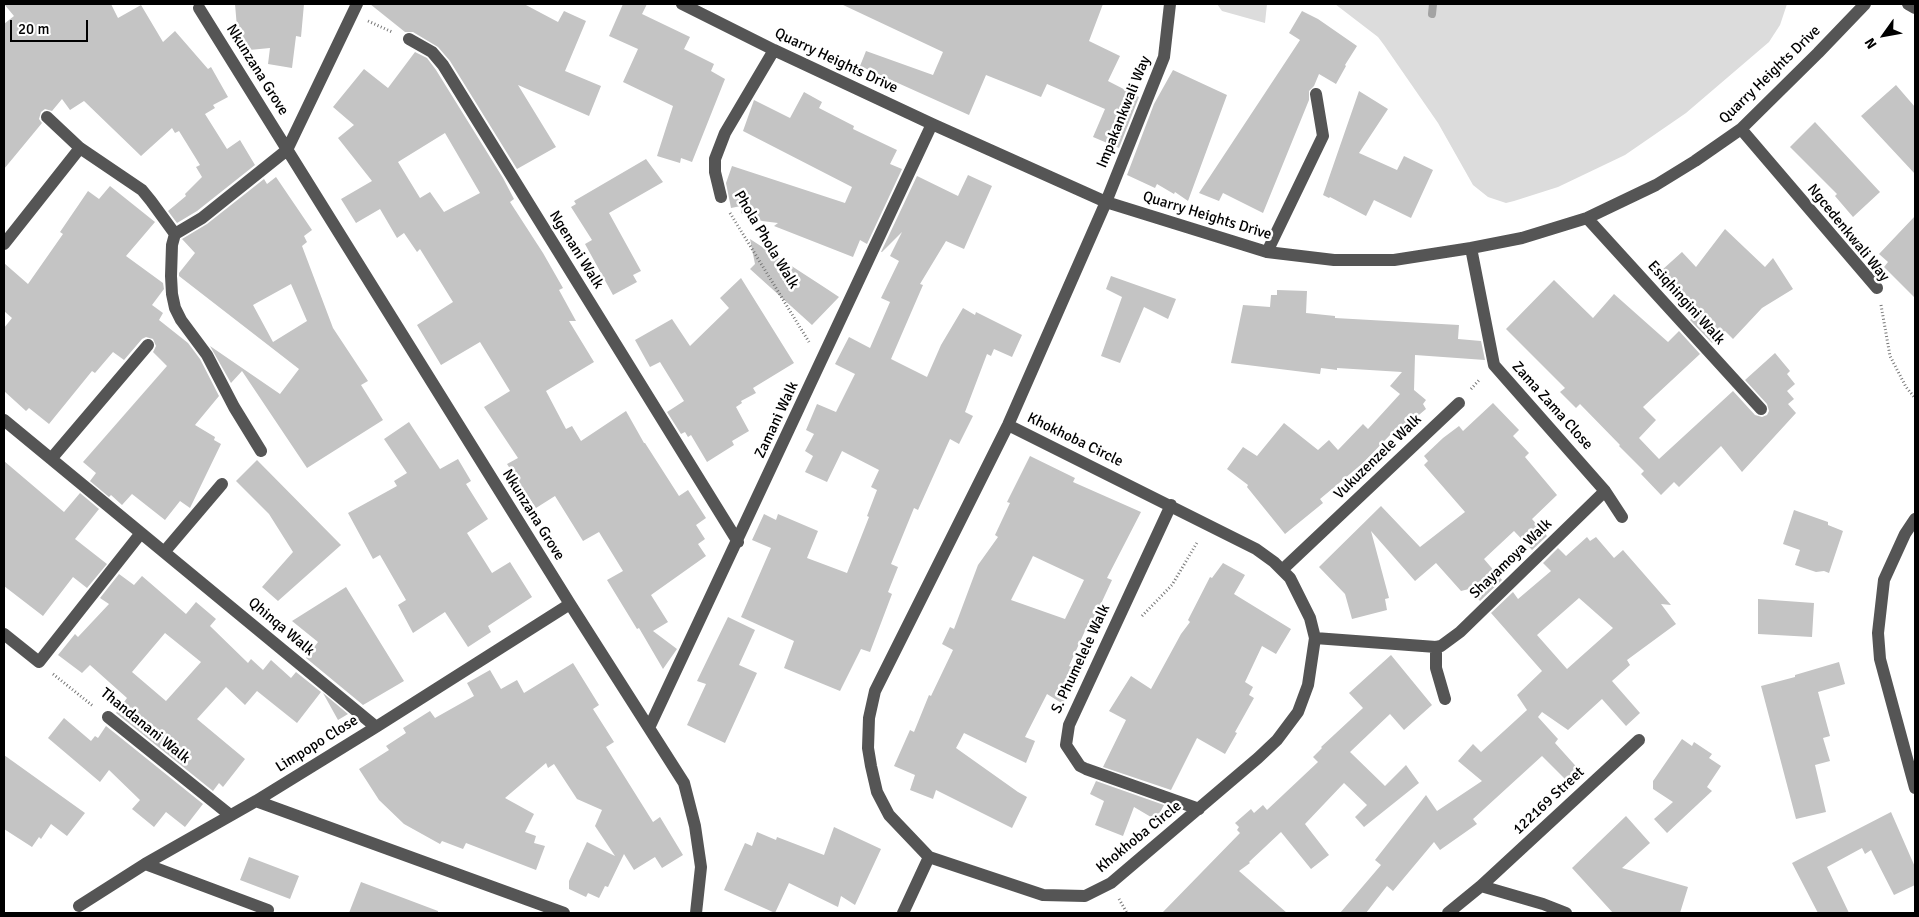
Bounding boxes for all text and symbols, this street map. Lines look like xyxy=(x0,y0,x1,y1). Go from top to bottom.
scale bar xyxy=(12,10,90,42)
north arrow xyxy=(1859,10,1909,60)
text: 20 m xyxy=(18,20,49,38)
street label: Nkunzana Grove xyxy=(222,21,292,119)
street label: Quarry Heights Drive xyxy=(1716,22,1824,128)
street label: Quarry Heights Drive xyxy=(772,25,900,97)
text: N xyxy=(1861,35,1881,52)
street label: Impakankwali Way xyxy=(1093,53,1155,171)
street label: Ngcedenkwali Way xyxy=(1803,181,1893,285)
street label: Phola Phola Walk xyxy=(730,188,802,292)
street label: Quarry Heights Drive xyxy=(1140,188,1274,244)
street label: Ngenani Walk xyxy=(545,208,607,292)
street label: Esiqhingini Walk xyxy=(1644,257,1728,349)
street label: Zama Zama Close xyxy=(1508,358,1596,454)
street label: Zamani Walk xyxy=(751,379,803,461)
street label: Khokhoba Circle xyxy=(1024,409,1126,471)
street label: Vukuzenzele Walk xyxy=(1330,411,1426,503)
street label: Nkunzana Grove xyxy=(498,466,568,564)
street label: Shayamoya Walk xyxy=(1466,515,1556,603)
street label: Qhinqa Walk xyxy=(244,594,318,660)
street label: S. Phumelele Walk xyxy=(1048,602,1114,716)
street label: Thandanani Walk xyxy=(97,684,193,768)
street label: Limpopo Close xyxy=(273,712,361,776)
street label: 122169 Street xyxy=(1510,763,1588,839)
street label: Khokhoba Circle xyxy=(1093,797,1185,877)

